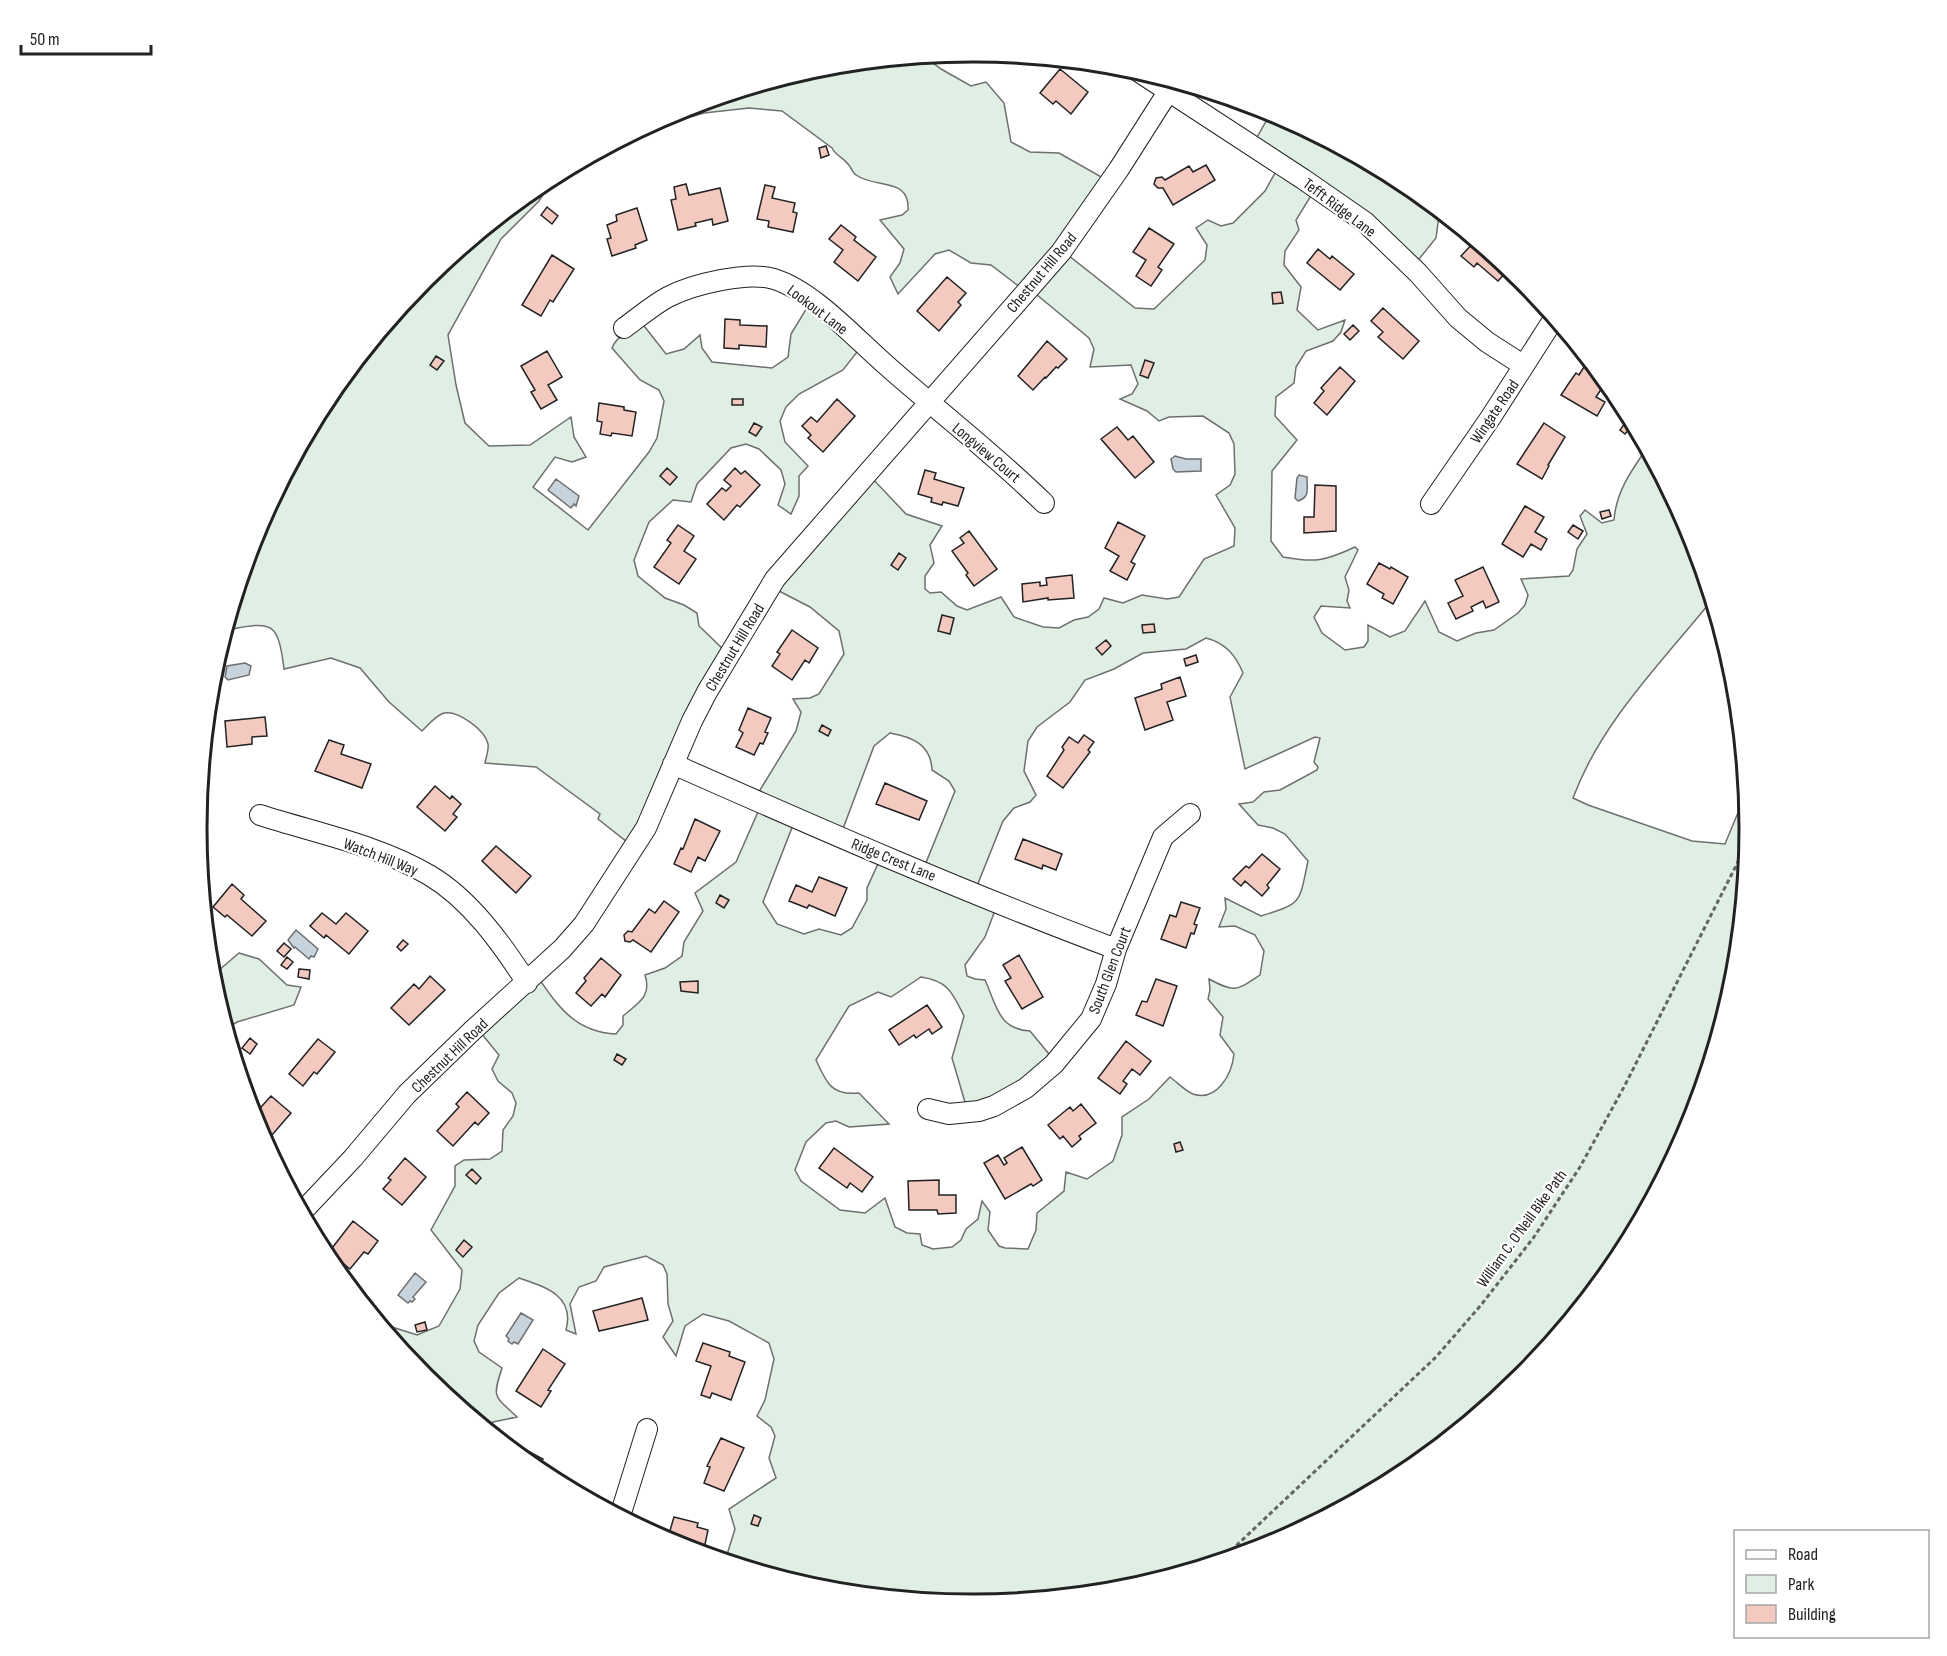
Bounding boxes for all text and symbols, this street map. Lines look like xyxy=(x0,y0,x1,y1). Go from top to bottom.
scale bar xyxy=(21,18,152,56)
text: 50 m xyxy=(30,29,60,50)
street label: Tefft Ridge Lane xyxy=(1299,175,1379,242)
street label: Chestnut Hill Road xyxy=(1003,229,1081,317)
street label: Lookout Lane xyxy=(783,281,851,339)
street label: Wingate Road xyxy=(1467,376,1524,447)
street label: Longview Court xyxy=(948,419,1024,487)
street label: Chestnut Hill Road xyxy=(702,600,769,695)
street label: Watch Hill Way xyxy=(340,834,421,880)
street label: Ridge Crest Lane xyxy=(848,835,938,886)
street label: South Glen Court xyxy=(1085,924,1136,1017)
street label: Chestnut Hill Road xyxy=(408,1015,492,1097)
street label: William C. O'Neill Bike Path xyxy=(1473,1166,1571,1291)
legend xyxy=(1734,1530,1929,1638)
text: Road xyxy=(1788,1544,1818,1565)
text: Park xyxy=(1788,1574,1814,1595)
text: Building xyxy=(1788,1604,1836,1625)

